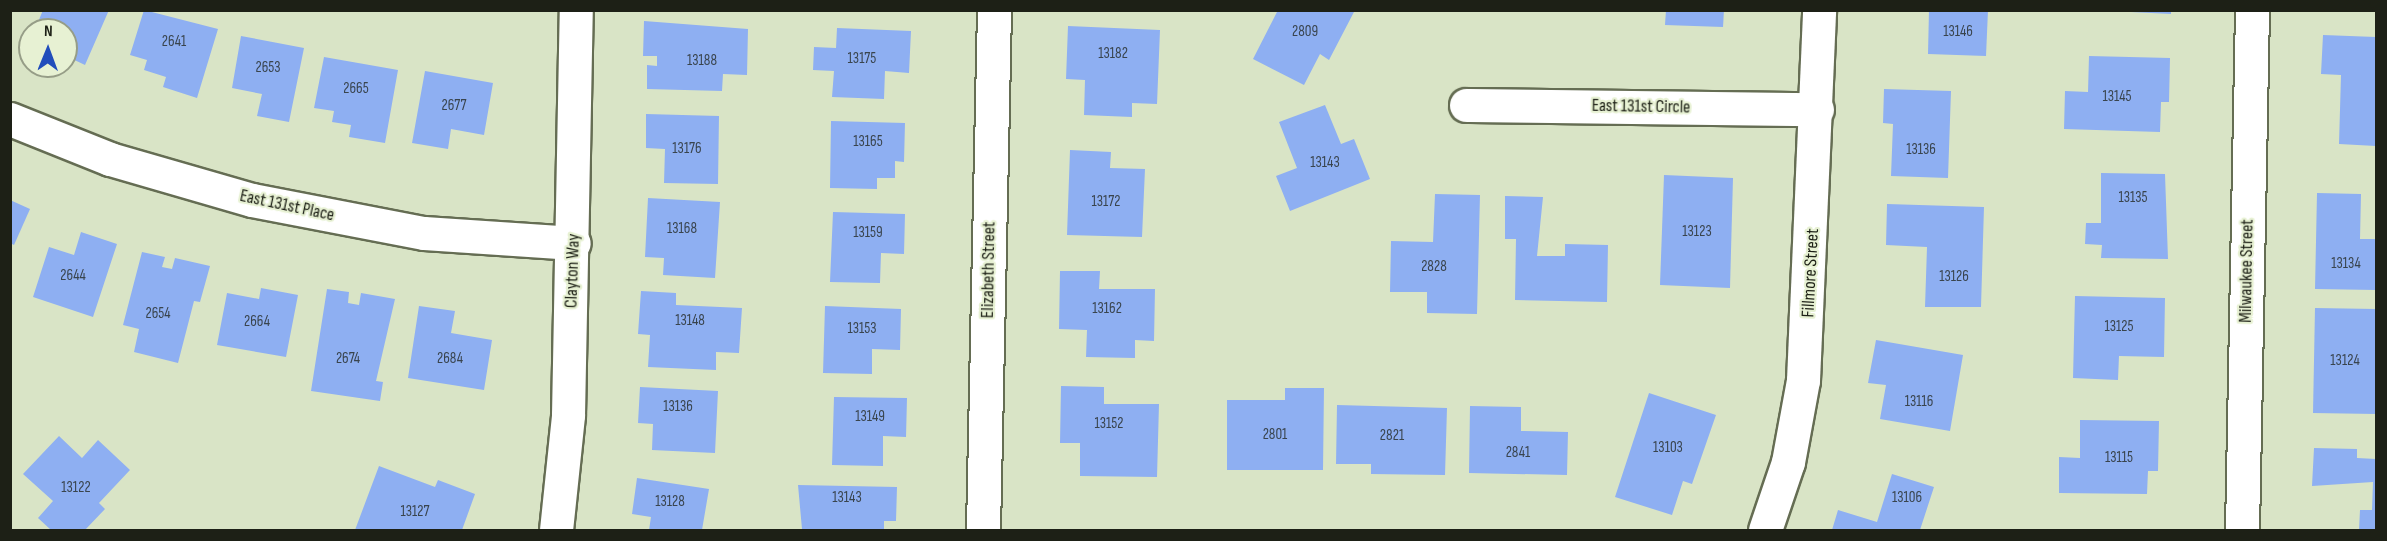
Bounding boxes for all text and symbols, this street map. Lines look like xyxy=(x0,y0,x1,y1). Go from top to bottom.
north arrow xyxy=(18,18,78,78)
text: N xyxy=(44,22,53,41)
house number: 2809 xyxy=(1292,23,1318,41)
house number: 13146 xyxy=(1943,23,1973,41)
house number: 2641 xyxy=(162,33,186,51)
house number: 13182 xyxy=(1098,45,1128,63)
house number: 13175 xyxy=(848,50,876,68)
house number: 13188 xyxy=(687,52,717,70)
house number: 2653 xyxy=(255,59,281,77)
house number: 2665 xyxy=(343,80,369,98)
house number: 13145 xyxy=(2102,88,2132,106)
street label: East 131st Circle xyxy=(1592,95,1690,119)
house number: 2677 xyxy=(442,97,466,115)
house number: 13165 xyxy=(853,133,883,151)
house number: 13176 xyxy=(672,140,702,158)
house number: 13136 xyxy=(1906,141,1936,159)
house number: 13143 xyxy=(1310,154,1340,172)
street label: East 131st Place xyxy=(238,185,336,227)
house number: 13135 xyxy=(2118,189,2148,207)
house number: 13172 xyxy=(1092,193,1120,211)
street label: Milwaukee Street xyxy=(2235,219,2259,323)
house number: 13168 xyxy=(667,220,697,238)
street label: Elizabeth Street xyxy=(977,222,1001,318)
house number: 13123 xyxy=(1682,223,1712,241)
house number: 13159 xyxy=(853,224,883,242)
street label: Fillmore Street xyxy=(1798,228,1824,318)
street label: Clayton Way xyxy=(561,233,585,309)
house number: 13134 xyxy=(2331,255,2361,273)
house number: 2828 xyxy=(1421,258,1447,276)
house number: 2644 xyxy=(60,267,86,285)
house number: 13126 xyxy=(1939,268,1969,286)
house number: 13162 xyxy=(1092,300,1122,318)
house number: 2654 xyxy=(145,305,171,323)
house number: 13148 xyxy=(675,312,705,330)
house number: 2664 xyxy=(244,313,270,331)
house number: 13125 xyxy=(2104,318,2134,336)
house number: 13153 xyxy=(847,320,877,338)
house number: 2674 xyxy=(336,350,360,368)
house number: 2684 xyxy=(437,350,463,368)
house number: 13124 xyxy=(2330,352,2360,370)
house number: 13116 xyxy=(1905,393,1933,411)
house number: 13136 xyxy=(663,398,693,416)
house number: 13149 xyxy=(855,408,885,426)
house number: 13152 xyxy=(1095,415,1123,433)
house number: 2801 xyxy=(1263,426,1287,444)
house number: 2821 xyxy=(1380,427,1404,445)
house number: 13103 xyxy=(1653,439,1683,457)
house number: 2841 xyxy=(1506,444,1530,462)
house number: 13115 xyxy=(2105,449,2133,467)
house number: 13122 xyxy=(61,479,91,497)
house number: 13143 xyxy=(832,489,862,507)
house number: 13106 xyxy=(1892,489,1922,507)
house number: 13128 xyxy=(655,493,685,511)
house number: 13127 xyxy=(400,503,430,521)

